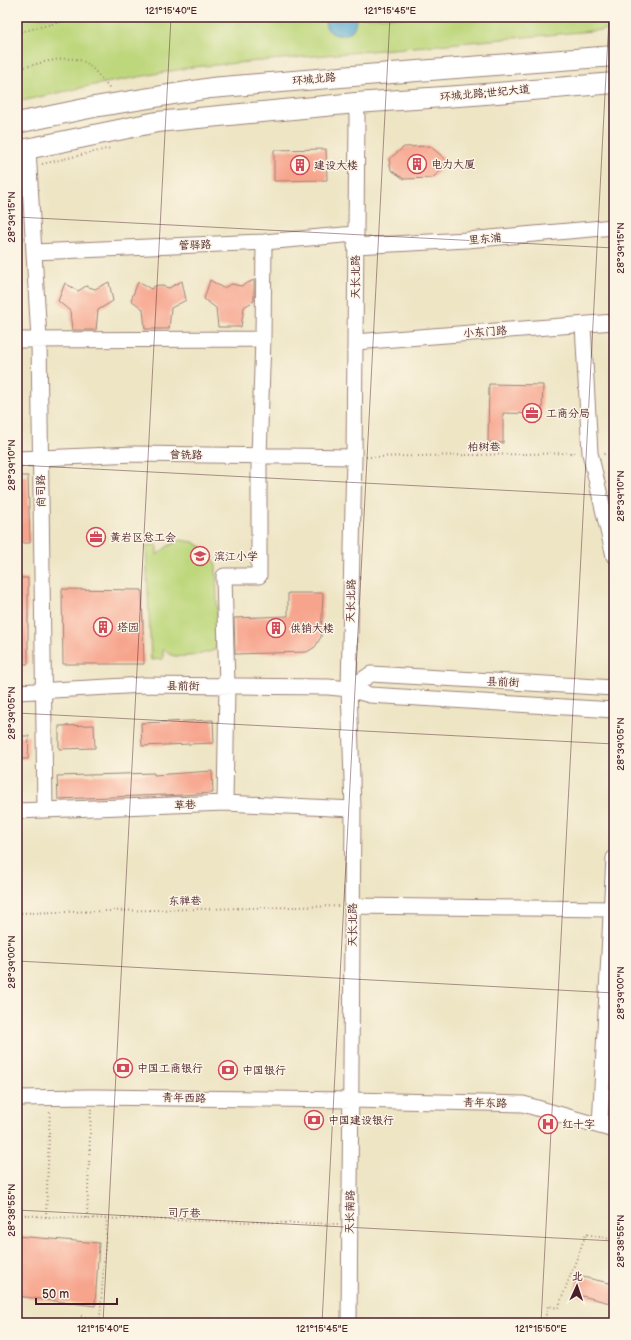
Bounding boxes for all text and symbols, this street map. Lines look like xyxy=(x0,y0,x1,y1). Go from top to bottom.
text: 121°15'40"E xyxy=(145,5,198,17)
text: 121°15'45"E xyxy=(364,5,416,17)
street label: 环城北路 xyxy=(292,71,336,87)
street label: 环城北路;世纪大道 xyxy=(439,83,531,103)
building icon: 电力大厦 xyxy=(406,153,428,175)
building icon: 建设大楼 xyxy=(289,154,311,176)
place label: 电力大厦 xyxy=(431,158,475,171)
place label: 建设大楼 xyxy=(314,159,358,172)
text: 28°39'15"N xyxy=(6,191,18,243)
text: 28°39'15"N xyxy=(615,222,627,274)
street label: 里东浦 xyxy=(468,231,502,247)
street label: 管驿路 xyxy=(178,238,212,252)
street label: 天长北路 xyxy=(349,255,362,299)
street label: 小东门路 xyxy=(463,324,507,340)
office icon: 工商分局 xyxy=(521,402,543,424)
place label: 工商分局 xyxy=(546,407,590,420)
text: 28°39'10"N xyxy=(6,439,18,491)
street label: 柏树巷 xyxy=(467,440,501,454)
street label: 曾铣路 xyxy=(169,448,203,462)
text: 28°39'10"N xyxy=(615,470,627,522)
street label: 尚司路 xyxy=(34,474,48,508)
office icon: 黄岩区总工会 xyxy=(85,526,107,548)
place label: 黄岩区总工会 xyxy=(110,531,176,544)
school or university icon: 滨江小学 xyxy=(189,545,211,567)
place label: 滨江小学 xyxy=(214,550,258,563)
street label: 天长北路 xyxy=(344,579,358,623)
building icon: 塔园 xyxy=(92,616,114,638)
building icon: 供销大楼 xyxy=(265,617,287,639)
place label: 塔园 xyxy=(117,621,139,634)
place label: 供销大楼 xyxy=(290,622,334,635)
street label: 县前街 xyxy=(486,675,521,689)
street label: 县前街 xyxy=(166,679,201,693)
text: 28°39'05"N xyxy=(6,686,18,740)
text: 28°39'05"N xyxy=(615,717,627,771)
street label: 草巷 xyxy=(174,798,196,812)
street label: 东禅巷 xyxy=(168,894,202,908)
street label: 天长北路 xyxy=(346,903,359,947)
text: 28°39'00"N xyxy=(6,935,18,989)
text: 28°39'00"N xyxy=(615,966,627,1020)
bank icon: 中国工商银行 xyxy=(112,1057,134,1079)
bank icon: 中国银行 xyxy=(217,1059,239,1081)
place label: 中国工商银行 xyxy=(137,1062,203,1075)
place label: 中国银行 xyxy=(242,1064,286,1077)
street label: 青年西路 xyxy=(162,1091,206,1105)
street label: 青年东路 xyxy=(463,1096,507,1110)
bank icon: 中国建设银行 xyxy=(303,1109,325,1131)
hospital icon: 红十字 xyxy=(537,1113,559,1135)
place label: 中国建设银行 xyxy=(328,1114,394,1127)
place label: 红十字 xyxy=(562,1118,595,1131)
text: 28°38'55"N xyxy=(6,1183,18,1237)
street label: 天长南路 xyxy=(343,1190,357,1234)
street label: 司厅巷 xyxy=(167,1206,201,1220)
text: 28°38'55"N xyxy=(615,1214,627,1268)
north arrow xyxy=(557,1266,597,1306)
text: 北 xyxy=(572,1270,583,1283)
scale bar xyxy=(36,1280,117,1306)
text: 50 m xyxy=(42,1287,69,1302)
text: 121°15'40"E xyxy=(77,1323,130,1335)
text: 121°15'45"E xyxy=(296,1323,348,1335)
text: 121°15'50"E xyxy=(515,1323,567,1335)

